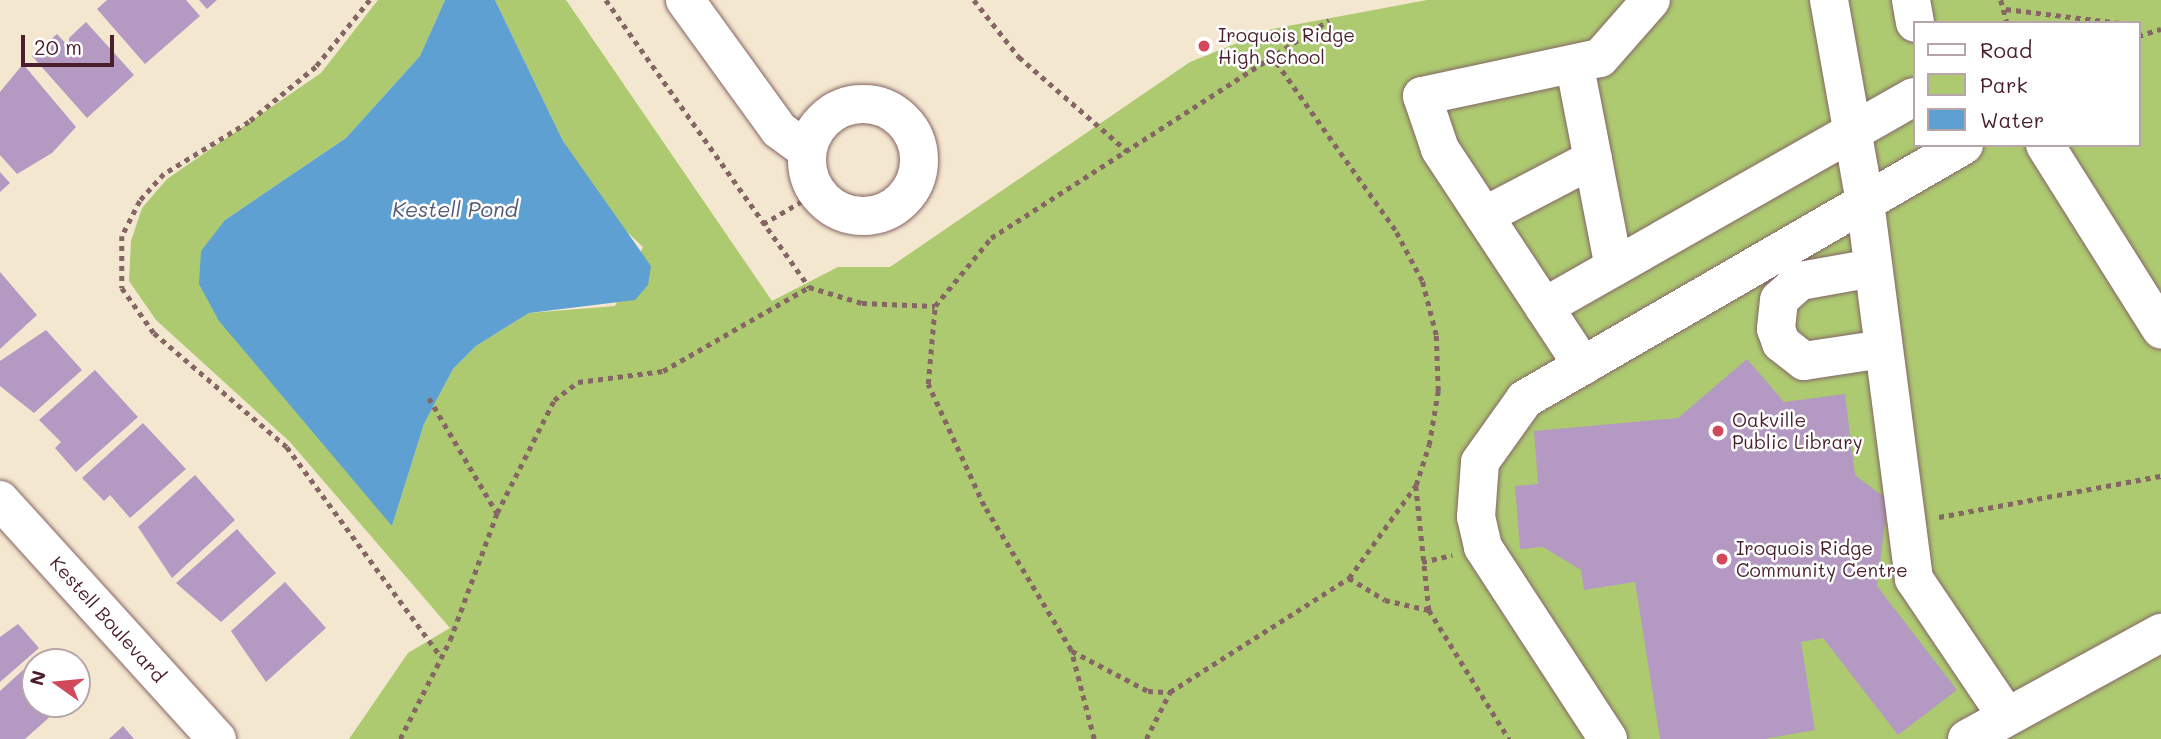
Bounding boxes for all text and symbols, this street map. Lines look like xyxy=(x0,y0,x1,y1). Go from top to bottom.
scale bar xyxy=(24,21,117,65)
legend xyxy=(1912,21,2140,147)
place label: Iroquois Ridge High School xyxy=(1218,24,1355,68)
text: 20 m xyxy=(34,33,82,60)
text: Road xyxy=(1980,36,2032,63)
marker: Iroquois Ridge High School xyxy=(1196,38,1212,54)
text: Park xyxy=(1980,71,2028,98)
text: Water xyxy=(1980,106,2044,133)
water label: Kestell Pond xyxy=(392,196,518,222)
place label: Oakville Public Library xyxy=(1732,409,1863,453)
marker: Oakville Public Library xyxy=(1710,423,1726,439)
place label: Iroquois Ridge Community Centre xyxy=(1736,537,1908,581)
street label: Kestell Boulevard xyxy=(45,551,171,687)
marker: Iroquois Ridge Community Centre xyxy=(1714,551,1730,567)
north arrow xyxy=(21,648,91,718)
text: N xyxy=(23,668,51,688)

